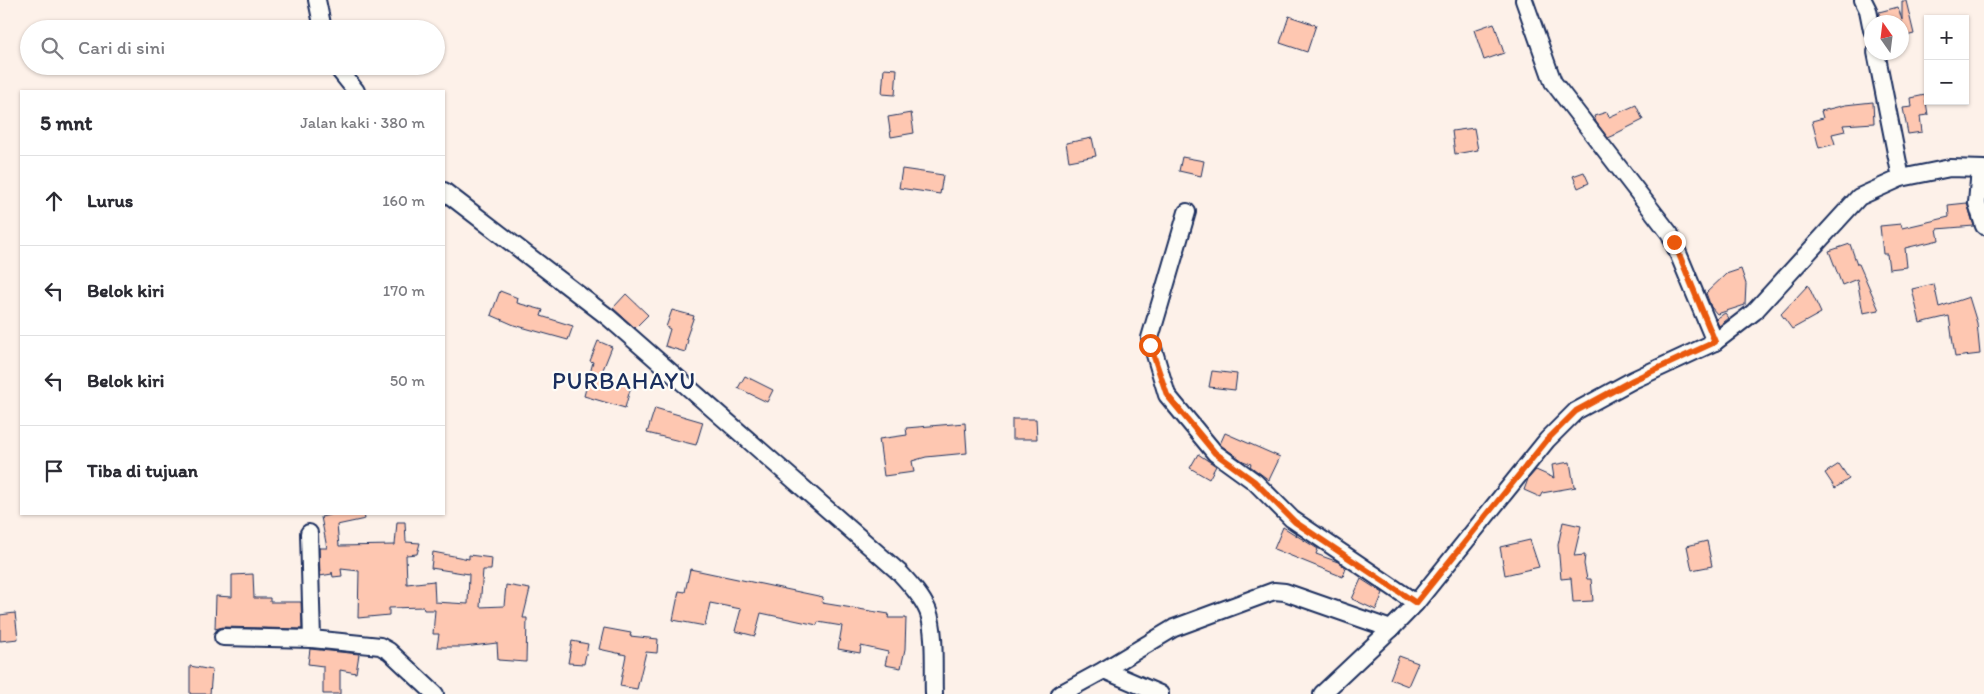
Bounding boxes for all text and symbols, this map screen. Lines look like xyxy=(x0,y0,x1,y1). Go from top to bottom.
north arrow xyxy=(1864,15,1909,60)
map controls xyxy=(1924,15,1969,105)
button: + xyxy=(1924,15,1969,60)
search box xyxy=(20,20,445,75)
icon: search xyxy=(38,34,66,62)
text: Cari di sini xyxy=(78,36,165,59)
button: − xyxy=(1924,60,1969,105)
text: 5 mnt xyxy=(40,110,93,135)
text: Jalan kaki · 380 m xyxy=(300,113,425,132)
icon: ahead xyxy=(40,187,68,215)
text: Lurus xyxy=(87,189,133,212)
text: 160 m xyxy=(382,191,425,210)
route end xyxy=(1663,231,1686,254)
icon: left xyxy=(40,277,68,305)
text: Belok kiri xyxy=(87,279,164,302)
text: 170 m xyxy=(383,281,425,300)
route start xyxy=(1139,334,1162,357)
district label: PURBAHAYU xyxy=(552,366,696,395)
icon: left xyxy=(40,367,68,395)
text: Belok kiri xyxy=(87,369,164,392)
text: 50 m xyxy=(390,371,425,390)
icon: arrive xyxy=(40,457,68,485)
text: Tiba di tujuan xyxy=(87,459,198,482)

